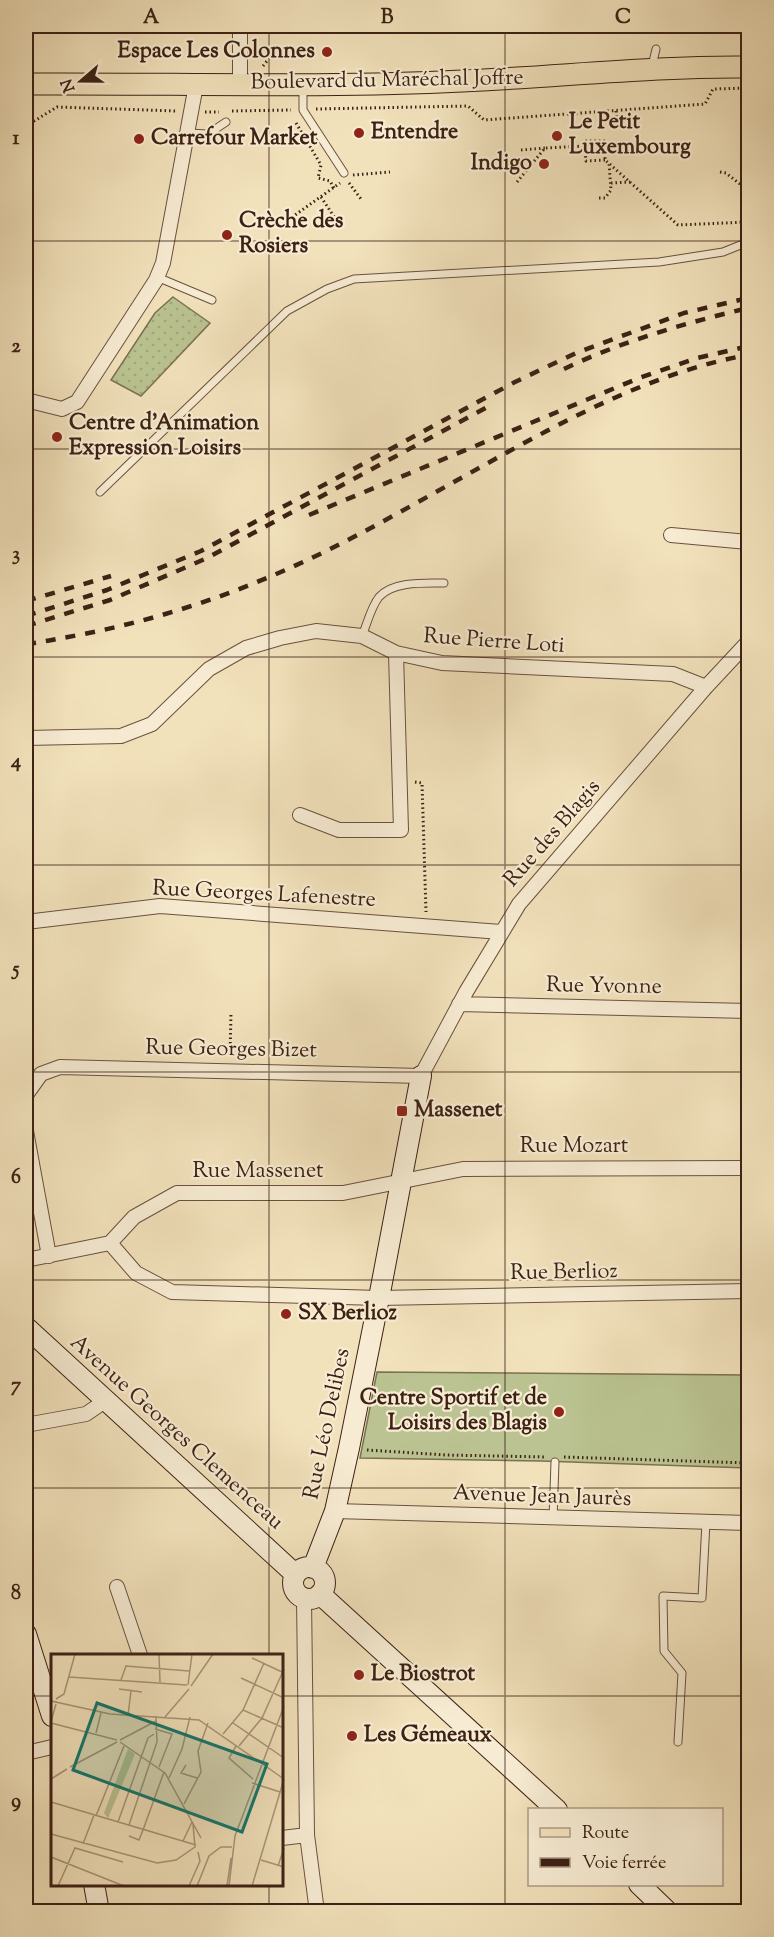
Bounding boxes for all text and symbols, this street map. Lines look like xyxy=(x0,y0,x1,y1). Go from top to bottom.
text: A xyxy=(143,4,160,33)
text: B xyxy=(381,4,394,33)
text: C xyxy=(615,4,631,33)
place label: Espace Les Colonnes xyxy=(118,36,315,68)
marker: Espace Les Colonnes xyxy=(320,45,334,59)
north arrow xyxy=(51,51,111,111)
street label: Boulevard du Maréchal Joffre xyxy=(250,63,524,99)
text: N xyxy=(56,75,82,95)
place label: Le Petit Luxembourg xyxy=(569,107,691,164)
place label: Entendre xyxy=(371,117,458,149)
place label: Carrefour Market xyxy=(151,123,318,155)
text: 1 xyxy=(13,125,20,154)
marker: Entendre xyxy=(352,126,366,140)
marker: Le Petit Luxembourg xyxy=(550,129,564,143)
marker: Carrefour Market xyxy=(132,132,146,146)
place label: Indigo xyxy=(471,148,532,180)
marker: Indigo xyxy=(537,157,551,171)
place label: Crèche des Rosiers xyxy=(239,206,344,263)
marker: Crèche des Rosiers xyxy=(220,228,234,242)
text: 2 xyxy=(11,333,21,362)
place label: Centre d'Animation Expression Loisirs xyxy=(69,408,259,465)
marker: Centre d'Animation Expression Loisirs xyxy=(50,430,64,444)
text: 3 xyxy=(12,541,20,570)
street label: Rue Pierre Loti xyxy=(422,621,566,663)
text: 4 xyxy=(10,748,21,777)
street label: Rue des Blagis xyxy=(497,773,609,895)
street label: Rue Georges Lafenestre xyxy=(151,873,377,917)
text: 5 xyxy=(11,956,20,985)
street label: Rue Yvonne xyxy=(546,970,662,1004)
street label: Rue Georges Bizet xyxy=(145,1033,318,1068)
place label: Massenet xyxy=(414,1095,503,1127)
marker: Massenet xyxy=(395,1104,409,1118)
street label: Rue Mozart xyxy=(520,1131,629,1163)
street label: Rue Massenet xyxy=(192,1156,324,1188)
text: 6 xyxy=(11,1164,21,1193)
street label: Rue Berlioz xyxy=(510,1256,618,1290)
place label: SX Berlioz xyxy=(298,1298,398,1330)
marker: SX Berlioz xyxy=(279,1307,293,1321)
street label: Avenue Georges Clemenceau xyxy=(62,1328,290,1538)
street label: Rue Léo Delibes xyxy=(296,1346,360,1502)
text: 7 xyxy=(11,1372,22,1401)
place label: Centre Sportif et de Loisirs des Blagis xyxy=(360,1383,547,1440)
marker: Centre Sportif et de Loisirs des Blagis xyxy=(552,1405,566,1419)
street label: Avenue Jean Jaurès xyxy=(452,1478,632,1516)
text: 8 xyxy=(11,1580,21,1609)
inset map xyxy=(51,1654,284,1886)
place label: Le Biostrot xyxy=(371,1659,476,1691)
marker: Le Biostrot xyxy=(352,1668,366,1682)
place label: Les Gémeaux xyxy=(364,1720,492,1752)
marker: Les Gémeaux xyxy=(345,1729,359,1743)
text: 9 xyxy=(11,1788,21,1817)
legend xyxy=(528,1808,723,1886)
text: Route xyxy=(582,1821,629,1847)
text: Voie ferrée xyxy=(582,1851,666,1877)

